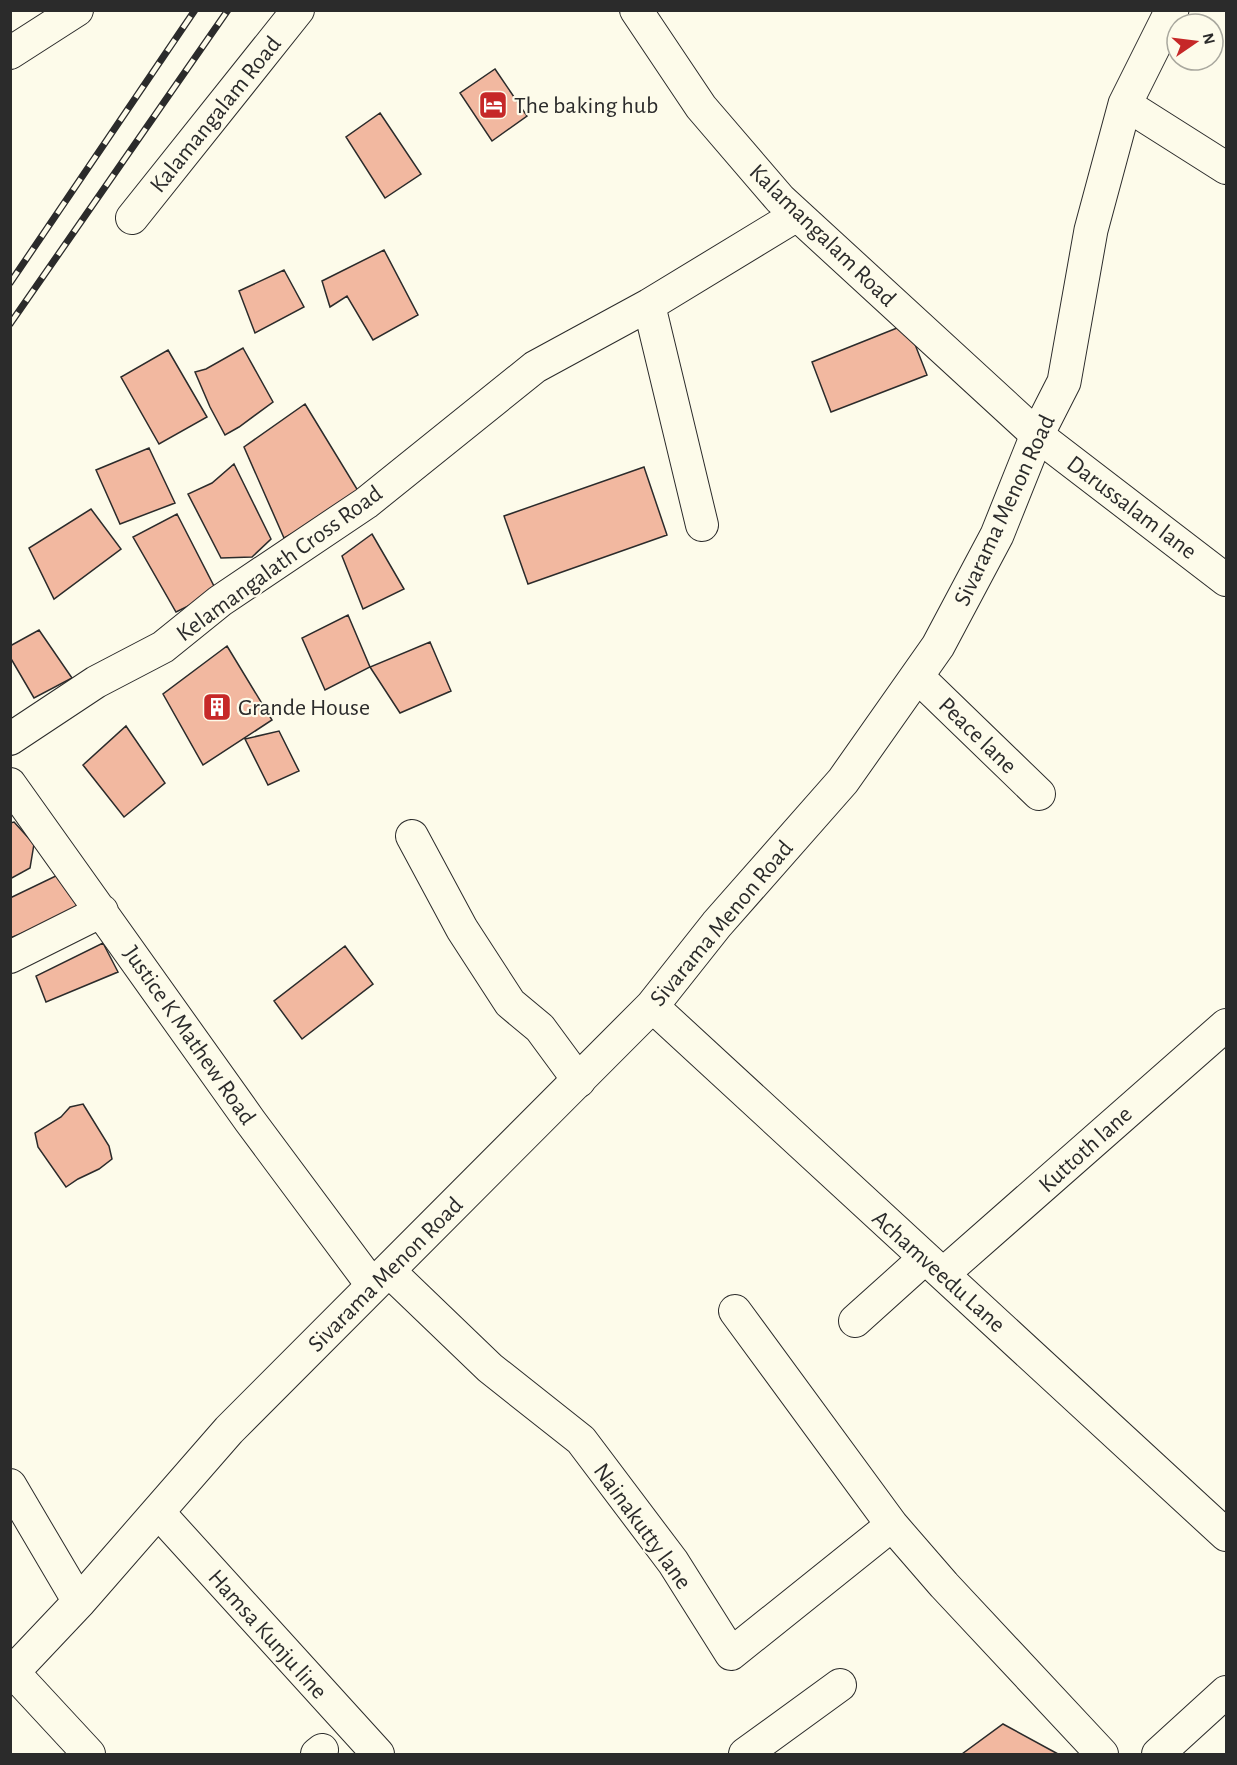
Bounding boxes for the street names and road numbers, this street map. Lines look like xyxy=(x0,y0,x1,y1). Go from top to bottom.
street label: Kalamangalam Road xyxy=(146,32,286,197)
street label: Kalamangalam Road xyxy=(744,160,900,311)
street label: Sivarama Menon Road xyxy=(950,411,1060,610)
street label: Darussalam lane xyxy=(1062,451,1201,564)
street label: Kelamangalath Cross Road xyxy=(172,481,387,646)
street label: Peace lane xyxy=(934,693,1021,778)
street label: Sivarama Menon Road xyxy=(646,836,798,1011)
street label: Justice K Mathew Road xyxy=(119,942,260,1129)
street label: Kuttoth lane xyxy=(1035,1102,1137,1197)
street label: Sivarama Menon Road xyxy=(304,1193,468,1357)
street label: Achamveedu Lane xyxy=(867,1206,1009,1337)
street label: Nainakutty lane xyxy=(589,1459,696,1594)
street label: Hamsa Kunju line xyxy=(203,1565,331,1704)

